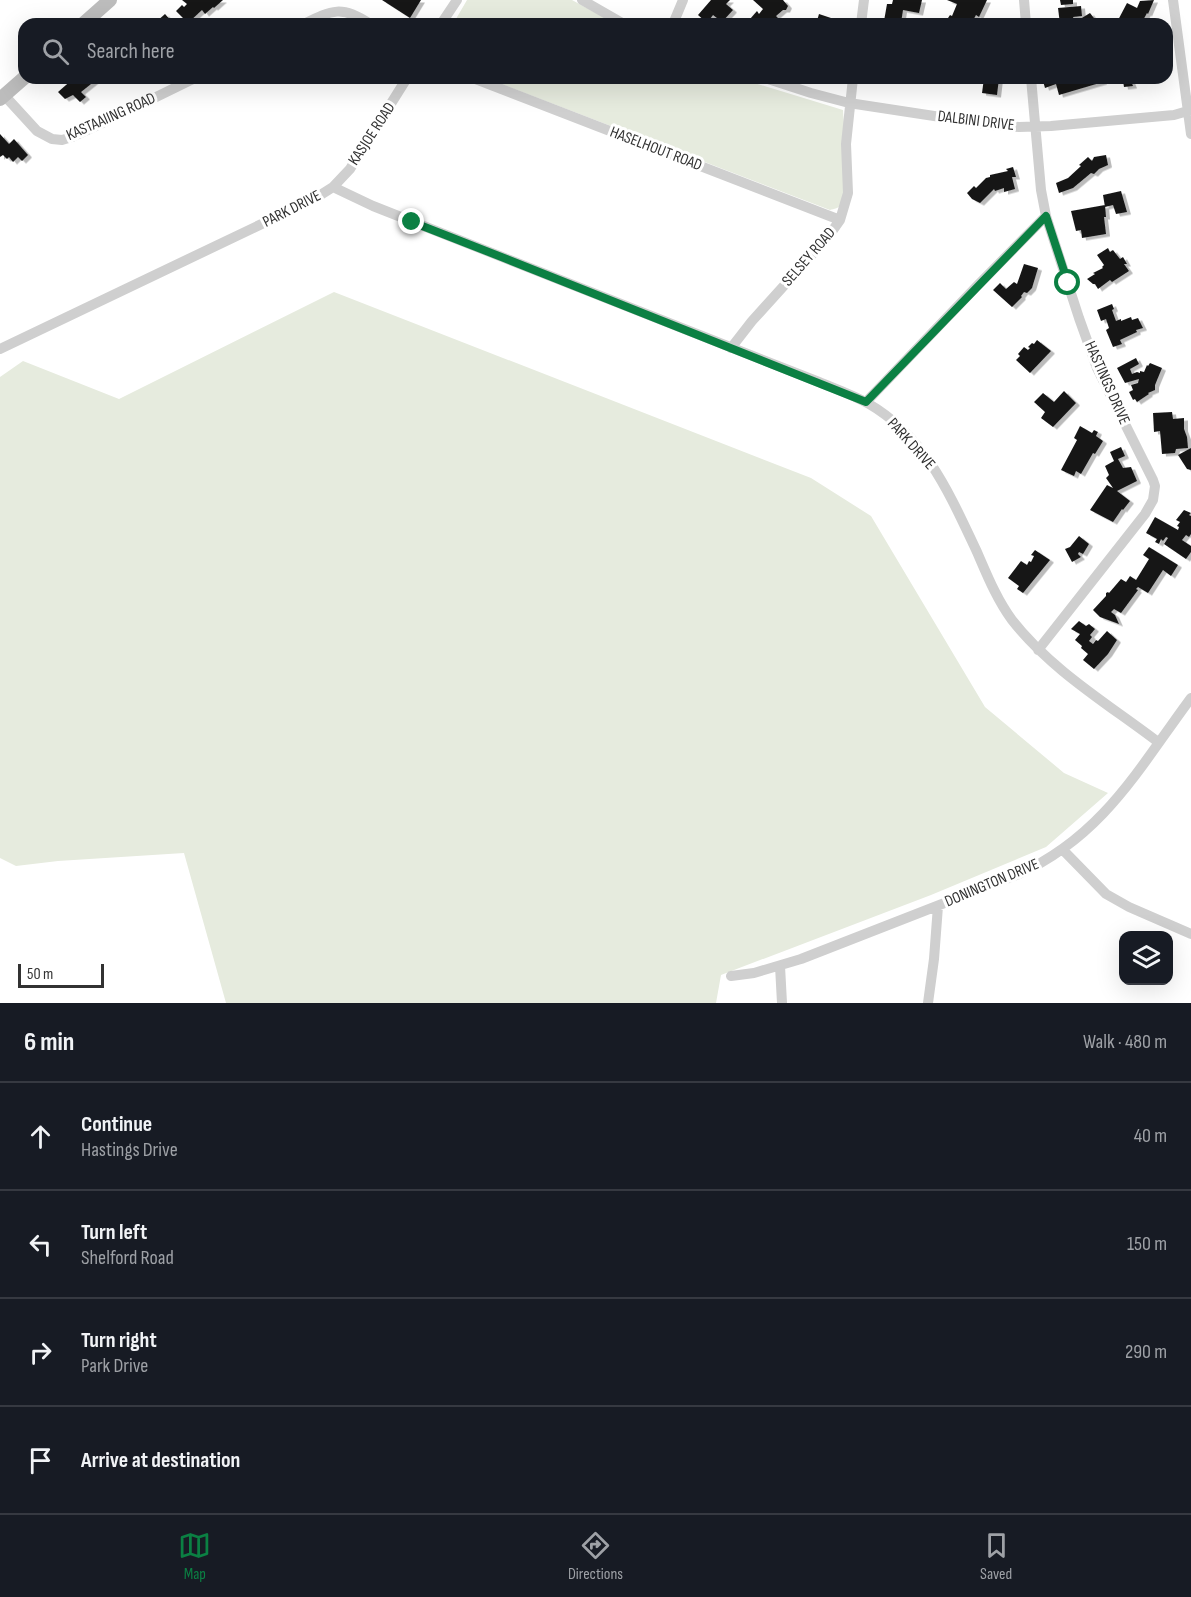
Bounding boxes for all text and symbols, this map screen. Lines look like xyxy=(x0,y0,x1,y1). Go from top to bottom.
search box xyxy=(18,18,1173,84)
icon: search xyxy=(39,35,72,68)
text: Search here xyxy=(87,38,174,65)
street label: KASTAAIING ROAD xyxy=(63,89,159,145)
street label: KASJOE ROAD xyxy=(345,99,399,169)
street label: DALBINI DRIVE xyxy=(937,107,1015,135)
street label: HASELHOUT ROAD xyxy=(607,123,705,175)
street label: PARK DRIVE xyxy=(260,186,324,232)
route end xyxy=(398,208,424,234)
street label: SELSEY ROAD xyxy=(778,224,840,290)
route start xyxy=(1054,269,1080,295)
street label: HASTINGS DRIVE xyxy=(1080,338,1134,428)
street label: PARK DRIVE xyxy=(883,414,939,474)
street label: DONINGTON DRIVE xyxy=(942,855,1042,911)
map controls xyxy=(1119,931,1173,985)
button: layers xyxy=(1119,931,1173,985)
scale bar xyxy=(18,961,104,989)
text: 50 m xyxy=(27,965,53,984)
text: 6 min xyxy=(24,1027,74,1058)
text: Walk · 480 m xyxy=(1083,1030,1167,1054)
text: Continue xyxy=(81,1111,152,1138)
icon: ahead xyxy=(24,1120,57,1153)
text: 40 m xyxy=(1134,1124,1167,1148)
text: Hastings Drive xyxy=(81,1138,178,1162)
text: Turn left xyxy=(81,1219,147,1246)
icon: left xyxy=(24,1228,57,1261)
text: 150 m xyxy=(1127,1232,1167,1256)
text: Shelford Road xyxy=(81,1246,174,1270)
text: Turn right xyxy=(81,1327,157,1354)
icon: right xyxy=(24,1336,57,1369)
text: 290 m xyxy=(1125,1340,1167,1364)
text: Park Drive xyxy=(81,1354,148,1378)
icon: arrive xyxy=(24,1444,57,1477)
text: Arrive at destination xyxy=(81,1447,240,1474)
tab: Map xyxy=(178,1529,211,1584)
tab: Directions xyxy=(568,1529,623,1584)
tab: Saved xyxy=(980,1529,1013,1584)

